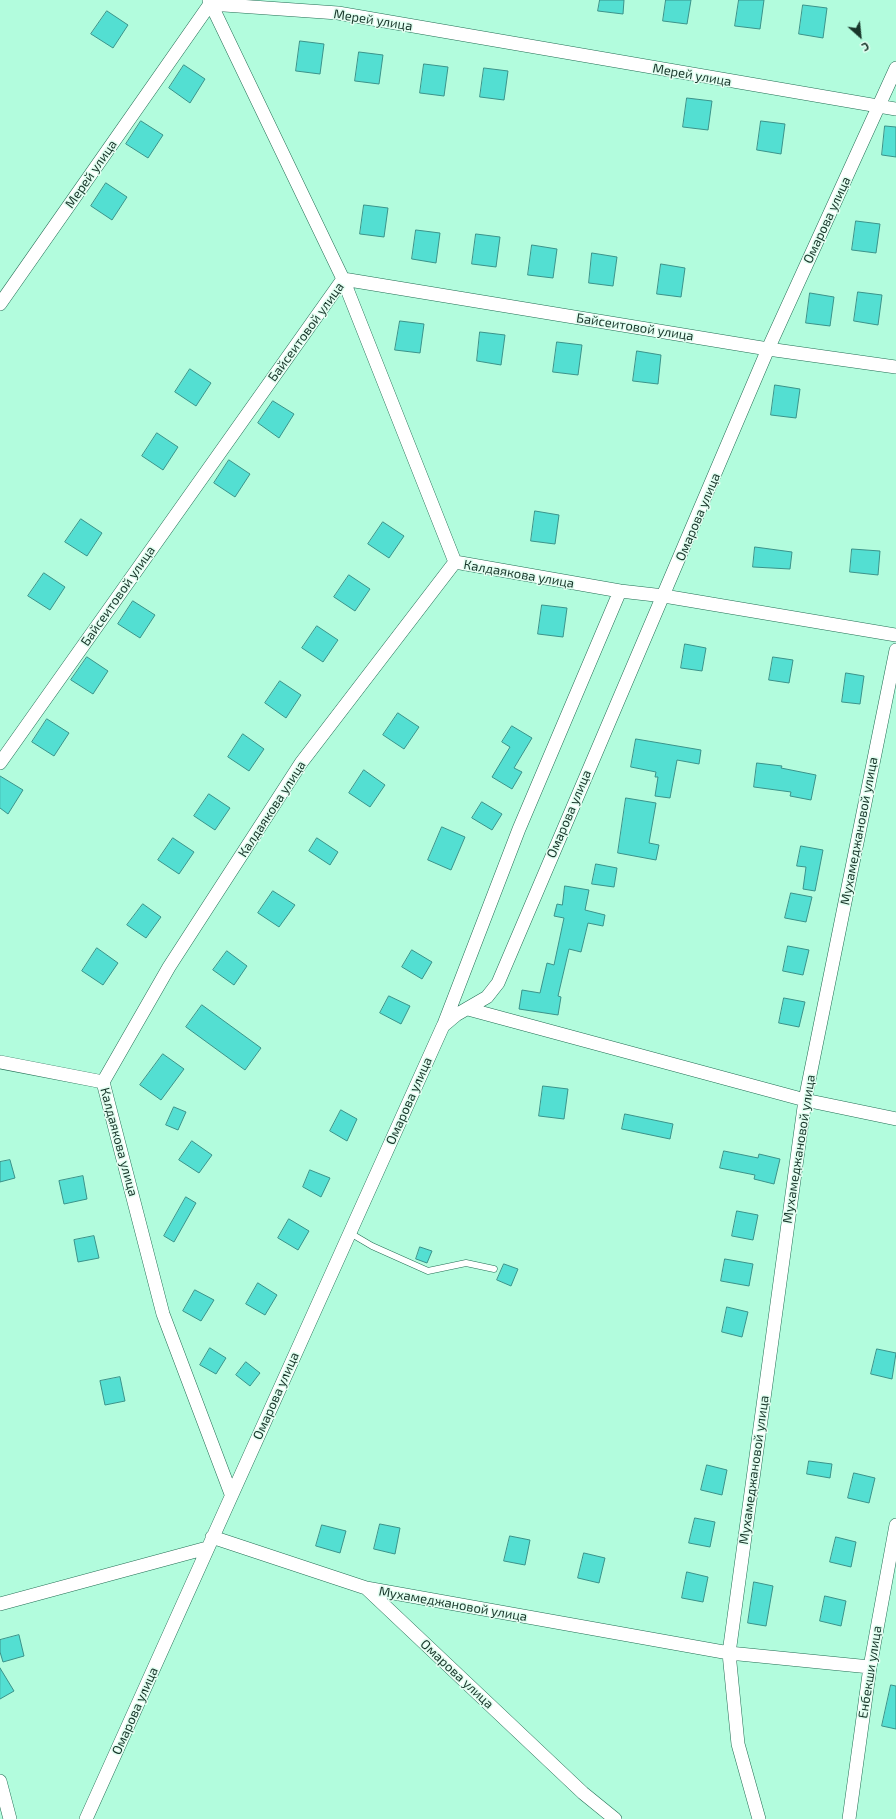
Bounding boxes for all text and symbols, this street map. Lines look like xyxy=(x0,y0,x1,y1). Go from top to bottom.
street label: Мерей улица xyxy=(332,6,414,34)
north arrow xyxy=(840,16,880,56)
text: С xyxy=(860,40,872,54)
street label: Мерей улица xyxy=(651,60,733,90)
street label: Мерей улица xyxy=(62,137,120,211)
street label: Омарова улица xyxy=(800,174,854,266)
street label: Байсеитовой улица xyxy=(265,279,347,385)
street label: Байсеитовой улица xyxy=(575,310,695,344)
street label: Омарова улица xyxy=(672,471,724,563)
street label: Байсеитовой улица xyxy=(78,543,158,649)
street label: Калдаякова улица xyxy=(462,557,576,591)
street label: Мухамеджановой улица xyxy=(837,756,881,906)
street label: Калдаякова улица xyxy=(235,758,309,860)
street label: Омарова улица xyxy=(543,768,595,860)
street label: Омарова улица xyxy=(383,1055,435,1147)
street label: Мухамеджановой улица xyxy=(780,1073,818,1225)
street label: Калдаякова улица xyxy=(97,1086,141,1198)
street label: Омарова улица xyxy=(250,1350,302,1442)
street label: Мухамеджановой улица xyxy=(736,1394,772,1546)
street label: Мухамеджановой улица xyxy=(378,1583,528,1625)
street label: Енбекши улица xyxy=(855,1625,885,1719)
street label: Омарова улица xyxy=(417,1636,497,1712)
street label: Омарова улица xyxy=(109,1665,161,1757)

